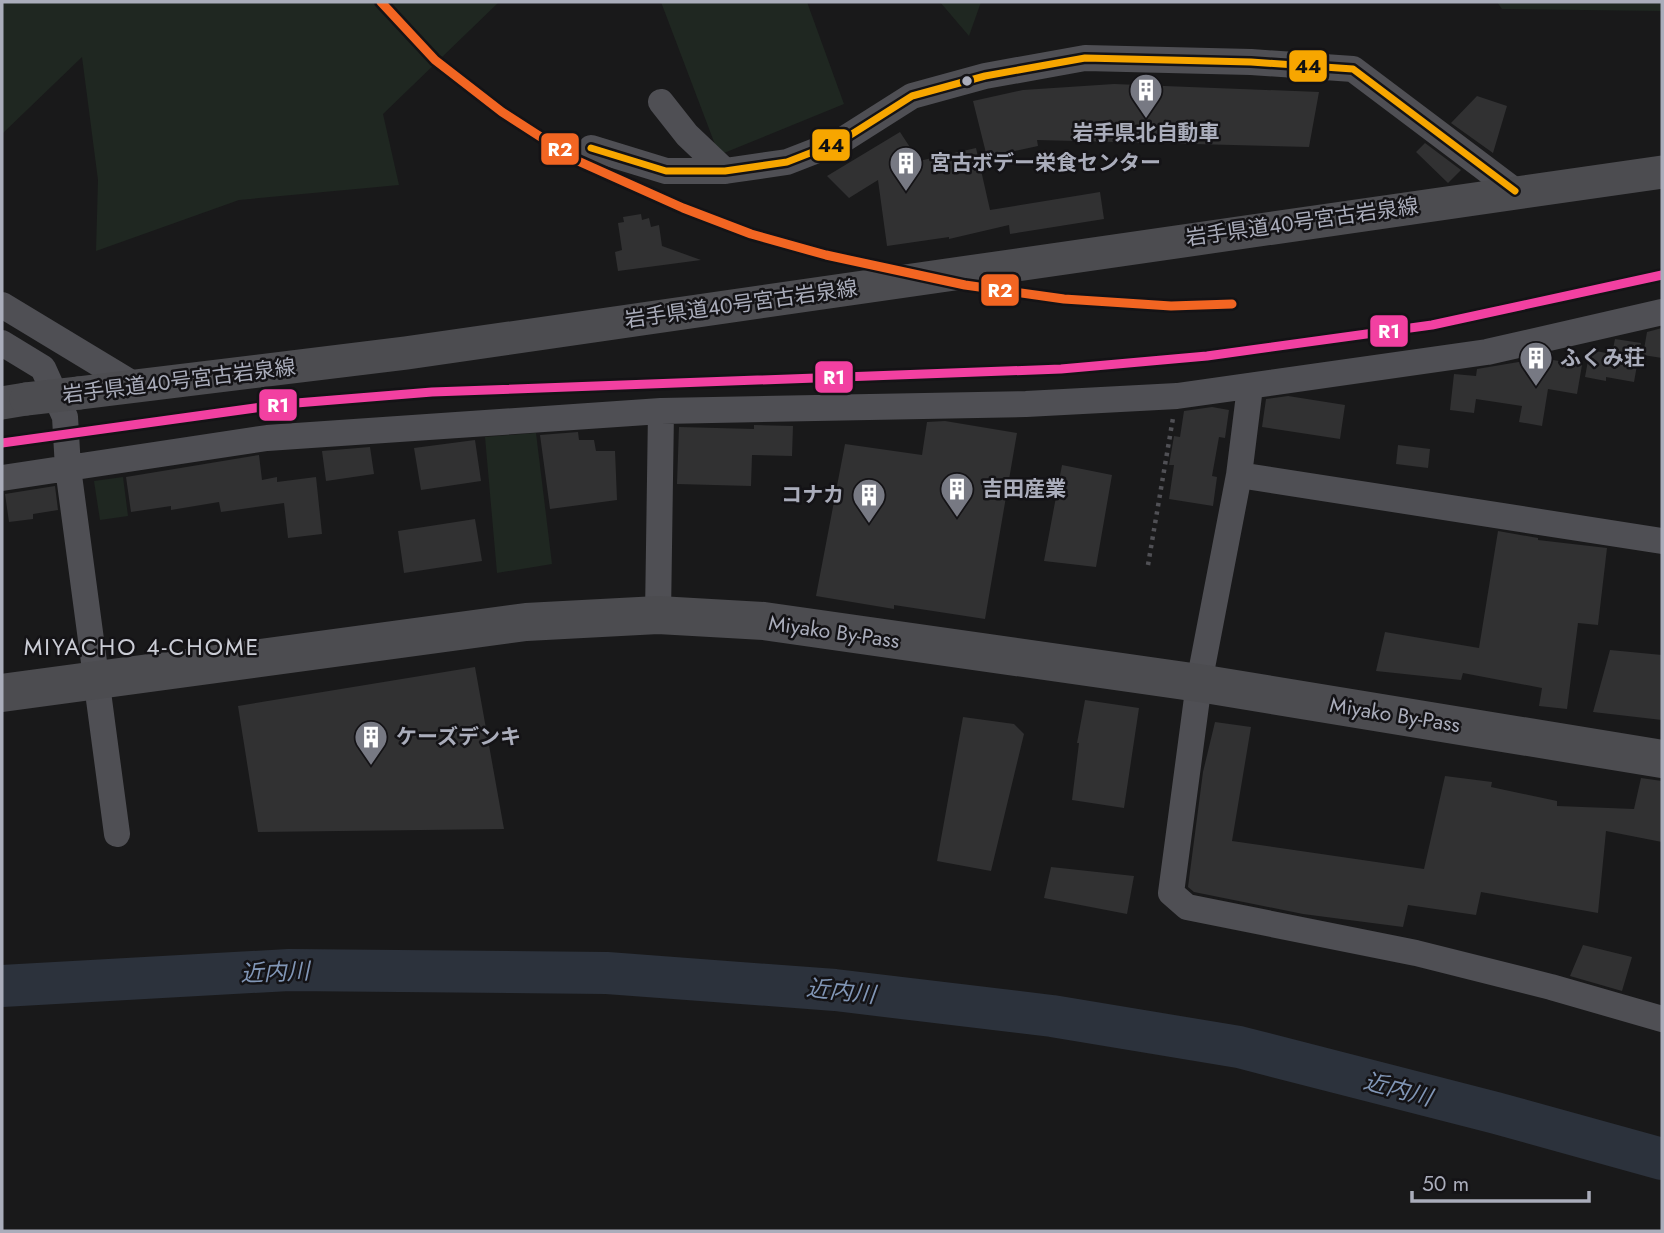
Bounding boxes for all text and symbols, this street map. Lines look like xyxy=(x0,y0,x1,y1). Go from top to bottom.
line badge: 44 xyxy=(1288,49,1328,83)
text: 44 xyxy=(1295,53,1321,80)
building icon: 岩手県北自動車 xyxy=(1127,71,1165,120)
unlabelled marker xyxy=(960,74,974,88)
place label: 岩手県北自動車 xyxy=(1073,118,1220,148)
line badge: 44 xyxy=(811,128,851,162)
line badge: R2 xyxy=(540,132,580,166)
text: 44 xyxy=(818,132,844,159)
text: R2 xyxy=(548,136,572,163)
building icon: 宮古ボデー栄食センター xyxy=(887,144,925,193)
place label: 宮古ボデー栄食センター xyxy=(930,148,1161,178)
street label: 岩手県道40号宮古岩泉線 xyxy=(1184,191,1420,253)
street label: 岩手県道40号宮古岩泉線 xyxy=(623,273,859,335)
line badge: R2 xyxy=(980,273,1020,307)
text: R2 xyxy=(988,277,1012,304)
line badge: R1 xyxy=(1369,314,1409,348)
text: R1 xyxy=(1378,318,1400,345)
building icon: ふくみ荘 xyxy=(1517,339,1555,388)
place label: ふくみ荘 xyxy=(1560,343,1645,373)
street label: 岩手県道40号宮古岩泉線 xyxy=(61,352,297,410)
line badge: R1 xyxy=(814,360,854,394)
text: R1 xyxy=(823,364,845,391)
line badge: R1 xyxy=(258,388,298,422)
text: R1 xyxy=(267,392,289,419)
building icon: 吉田産業 xyxy=(938,470,976,519)
place label: 吉田産業 xyxy=(982,474,1066,504)
building icon: コナカ xyxy=(850,476,888,525)
place label: コナカ xyxy=(781,480,844,510)
street label: Miyako By-Pass xyxy=(767,608,901,656)
district label: MIYACHO 4-CHOME xyxy=(24,630,260,664)
street label: Miyako By-Pass xyxy=(1328,690,1462,740)
building icon: ケーズデンキ xyxy=(352,718,390,767)
place label: ケーズデンキ xyxy=(396,722,521,752)
water label: 近内川 xyxy=(240,954,313,990)
water label: 近内川 xyxy=(805,970,880,1012)
water label: 近内川 xyxy=(1360,1064,1439,1115)
scale bar xyxy=(1412,1160,1589,1204)
text: 50 m xyxy=(1422,1169,1469,1199)

